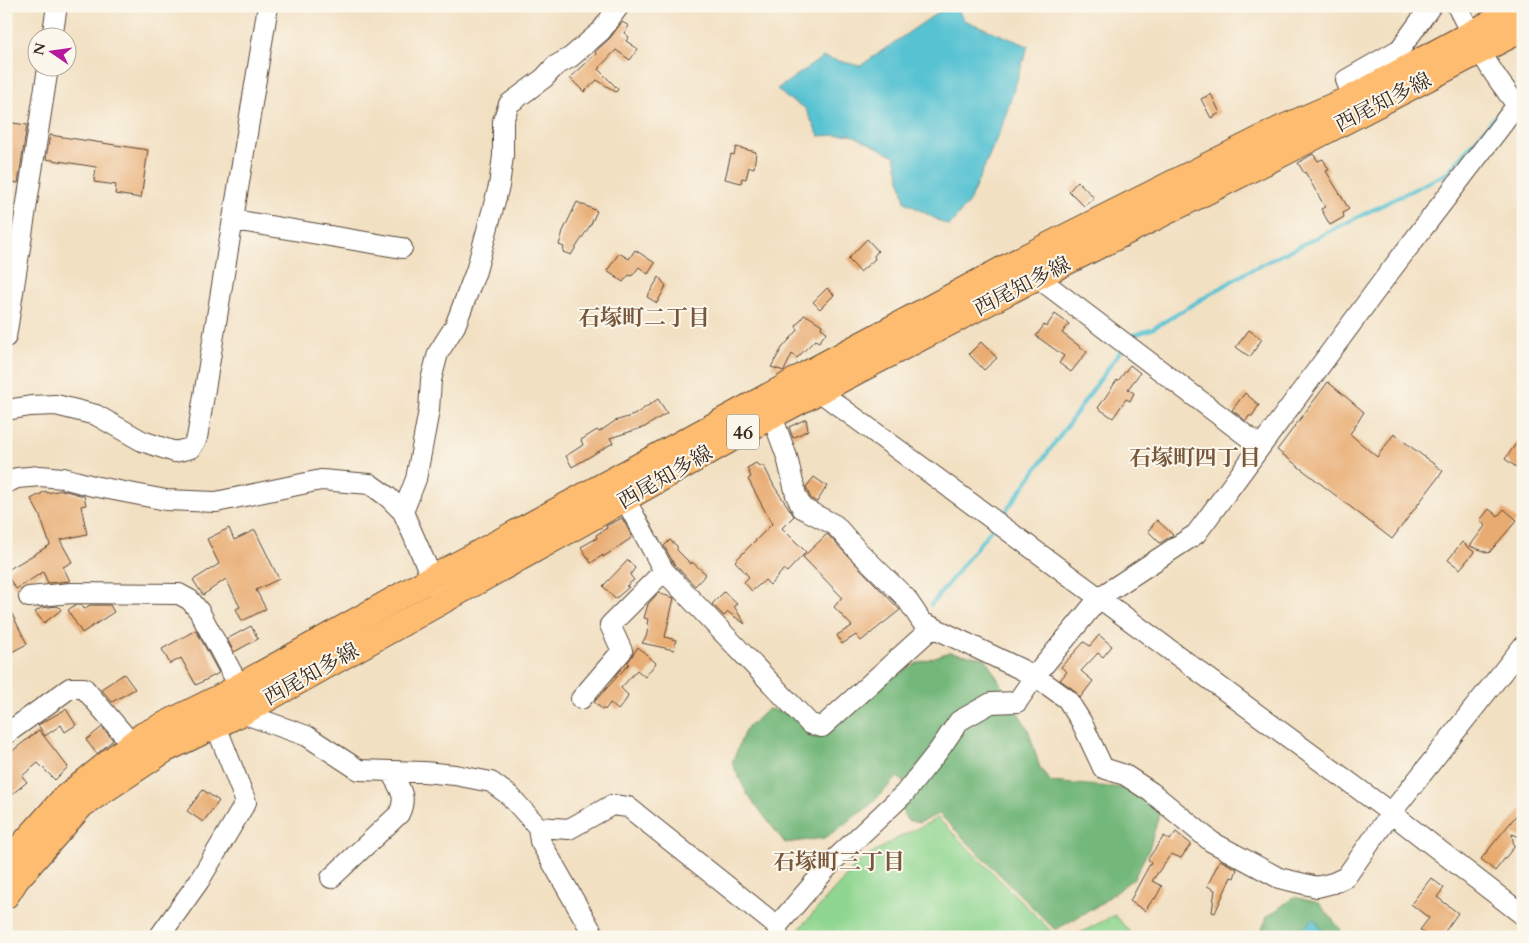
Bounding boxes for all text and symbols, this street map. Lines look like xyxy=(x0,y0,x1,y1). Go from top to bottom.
north arrow xyxy=(28,28,78,78)
text: N xyxy=(29,41,50,57)
street label: 西尾知多線 xyxy=(1330,66,1437,139)
street label: 西尾知多線 xyxy=(969,250,1076,323)
district label: 石塚町二丁目 xyxy=(578,303,710,333)
road number: 46 xyxy=(727,414,759,450)
street label: 西尾知多線 xyxy=(613,439,718,516)
district label: 石塚町四丁目 xyxy=(1129,443,1261,473)
street label: 西尾知多線 xyxy=(258,636,364,713)
district label: 石塚町三丁目 xyxy=(773,847,905,877)

